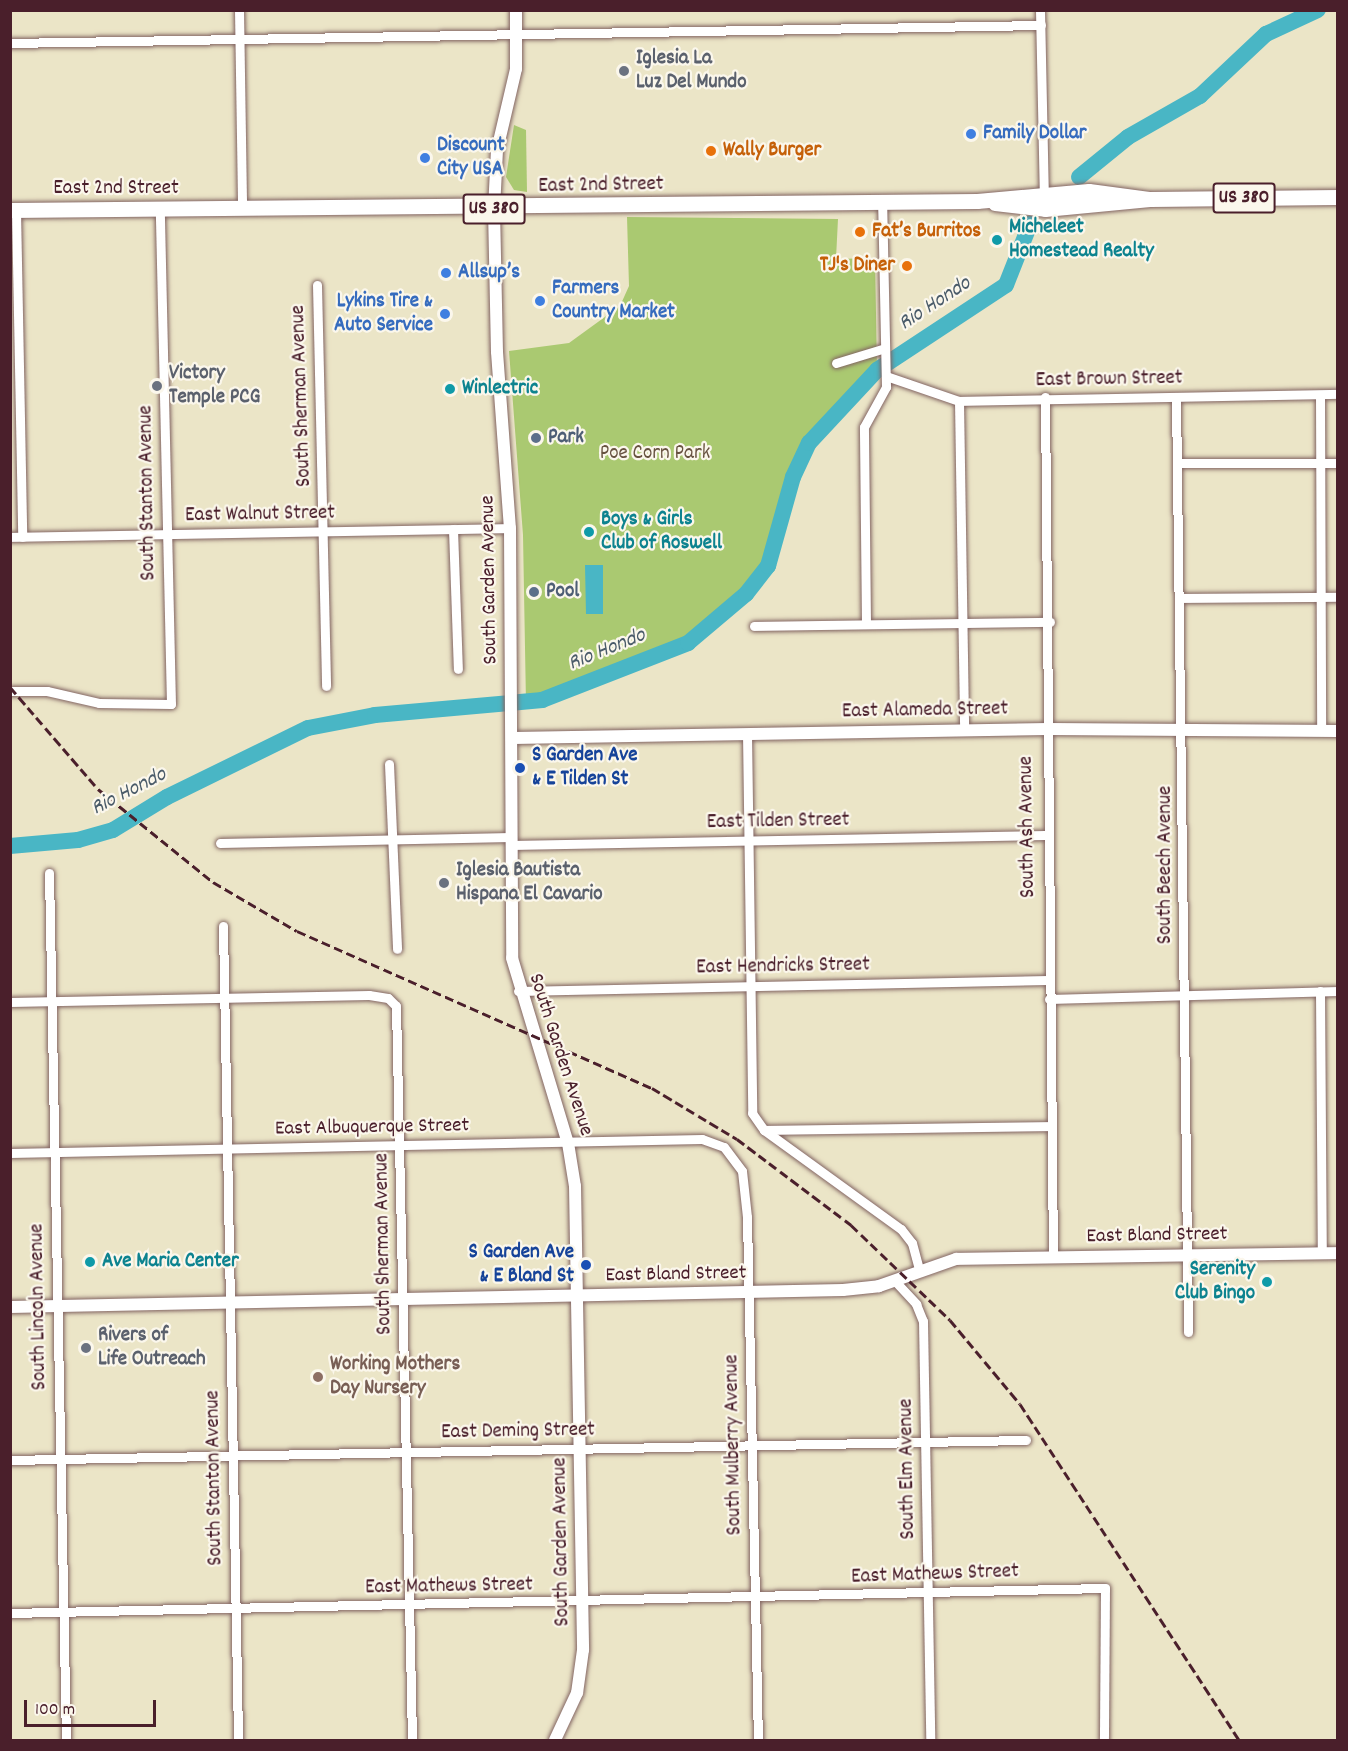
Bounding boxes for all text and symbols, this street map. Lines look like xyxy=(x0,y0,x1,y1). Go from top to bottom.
place label: Iglesia La Luz Del Mundo xyxy=(636,46,747,96)
marker: Iglesia La Luz Del Mundo xyxy=(617,64,631,78)
place label: Family Dollar xyxy=(983,121,1087,147)
marker: Family Dollar xyxy=(964,127,978,141)
place label: Discount City USA xyxy=(437,133,505,183)
place label: Wally Burger xyxy=(723,138,821,164)
marker: Wally Burger xyxy=(704,144,718,158)
marker: Discount City USA xyxy=(418,151,432,165)
street label: East 2nd Street xyxy=(538,172,664,200)
street label: East 2nd Street xyxy=(53,176,179,202)
road number: US 380 xyxy=(1212,181,1276,215)
road number: US 380 xyxy=(462,192,526,226)
place label: Micheleet Homestead Realty xyxy=(1009,215,1154,265)
place label: Fat’s Burritos xyxy=(872,219,981,245)
marker: Fat’s Burritos xyxy=(853,225,867,239)
marker: Micheleet Homestead Realty xyxy=(990,233,1004,247)
place label: TJ's Diner xyxy=(820,253,895,279)
marker: TJ's Diner xyxy=(900,259,914,273)
place label: Allsup’s xyxy=(458,260,520,286)
marker: Allsup’s xyxy=(439,266,453,280)
water label: Rio Hondo xyxy=(894,271,976,337)
place label: Farmers Country Market xyxy=(552,276,675,326)
place label: Lykins Tire & Auto Service xyxy=(334,289,433,339)
marker: Farmers Country Market xyxy=(533,294,547,308)
street label: South Sherman Avenue xyxy=(286,305,318,487)
marker: Lykins Tire & Auto Service xyxy=(438,307,452,321)
place label: Victory Temple PCG xyxy=(169,361,260,411)
street label: East Brown Street xyxy=(1035,366,1183,394)
place label: Winlectric xyxy=(462,376,538,402)
marker: Victory Temple PCG xyxy=(150,379,164,393)
marker: Winlectric xyxy=(443,382,457,396)
street label: South Stanton Avenue xyxy=(134,405,162,581)
place label: Park xyxy=(548,425,584,451)
marker: Park xyxy=(529,431,543,445)
park label: Poe Corn Park xyxy=(600,441,710,467)
street label: South Garden Avenue xyxy=(476,495,504,665)
street label: East Walnut Street xyxy=(185,501,335,529)
place label: Boys & Girls Club of Roswell xyxy=(601,507,722,557)
marker: Boys & Girls Club of Roswell xyxy=(582,525,596,539)
place label: Pool xyxy=(546,579,579,605)
marker: Pool xyxy=(527,585,541,599)
water label: Rio Hondo xyxy=(565,623,649,677)
street label: East Alameda Street xyxy=(842,697,1008,725)
place label: S Garden Ave & E Tilden St xyxy=(532,743,637,793)
street label: South Ash Avenue xyxy=(1014,756,1042,898)
marker: S Garden Ave & E Tilden St xyxy=(513,761,527,775)
water label: Rio Hondo xyxy=(87,762,171,822)
street label: South Beech Avenue xyxy=(1153,786,1179,944)
street label: East Tilden Street xyxy=(706,808,850,836)
place label: Iglesia Bautista Hispana El Cavario xyxy=(456,858,602,908)
marker: Iglesia Bautista Hispana El Cavario xyxy=(437,876,451,890)
street label: East Hendricks Street xyxy=(696,953,870,981)
street label: South Garden Avenue xyxy=(522,971,598,1139)
street label: East Albuquerque Street xyxy=(275,1114,469,1142)
street label: South Sherman Avenue xyxy=(370,1153,398,1335)
street label: East Bland Street xyxy=(1086,1222,1228,1250)
street label: South Lincoln Avenue xyxy=(25,1223,53,1391)
place label: S Garden Ave & E Bland St xyxy=(469,1240,574,1290)
place label: Ave Maria Center xyxy=(102,1249,239,1275)
marker: Ave Maria Center xyxy=(83,1255,97,1269)
place label: Serenity Club Bingo xyxy=(1175,1257,1255,1307)
marker: S Garden Ave & E Bland St xyxy=(579,1258,593,1272)
street label: East Bland Street xyxy=(605,1261,747,1289)
marker: Serenity Club Bingo xyxy=(1260,1275,1274,1289)
place label: Rivers of Life Outreach xyxy=(98,1323,206,1373)
marker: Rivers of Life Outreach xyxy=(79,1341,93,1355)
place label: Working Mothers Day Nursery xyxy=(330,1352,460,1402)
street label: South Mulberry Avenue xyxy=(720,1354,748,1536)
marker: Working Mothers Day Nursery xyxy=(311,1370,325,1384)
street label: South Stanton Avenue xyxy=(201,1390,229,1566)
street label: South Elm Avenue xyxy=(894,1398,922,1540)
street label: East Deming Street xyxy=(441,1418,595,1446)
street label: South Garden Avenue xyxy=(548,1457,576,1627)
street label: East Mathews Street xyxy=(851,1559,1019,1591)
street label: East Mathews Street xyxy=(365,1573,533,1601)
scale bar xyxy=(27,1688,159,1726)
text: 100 m xyxy=(35,1698,75,1723)

